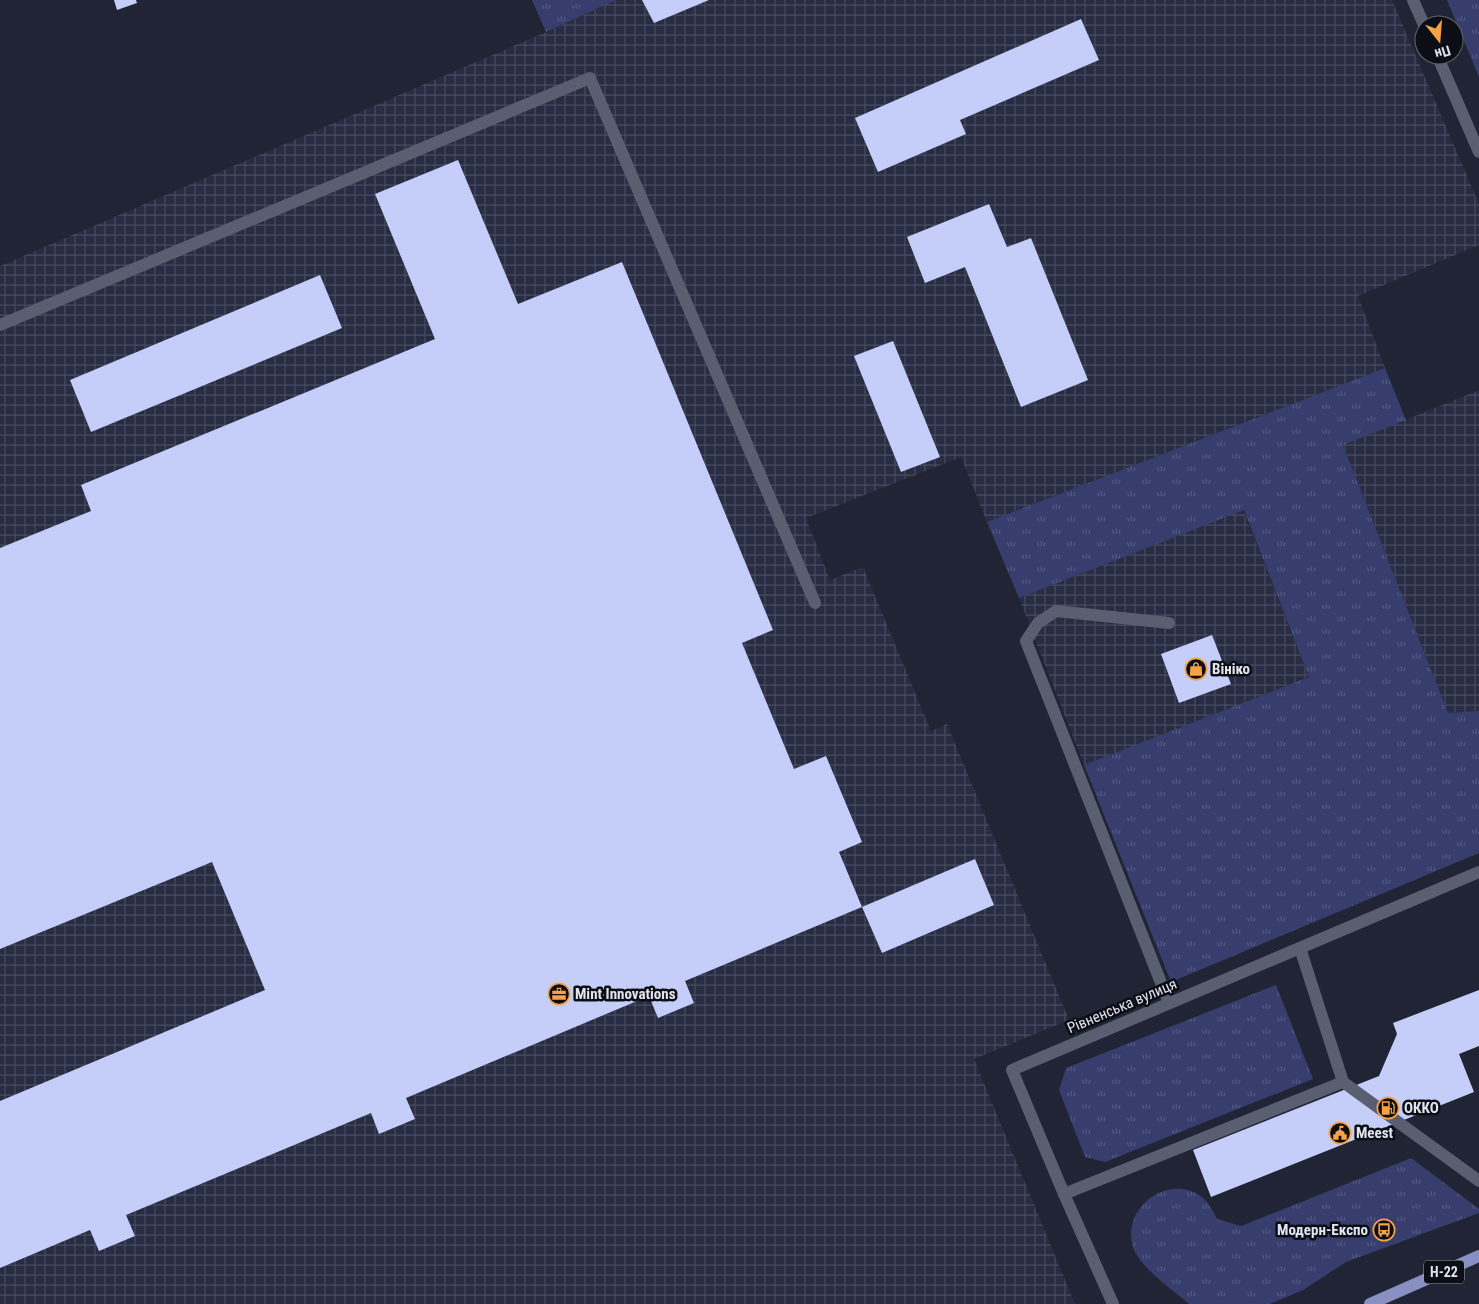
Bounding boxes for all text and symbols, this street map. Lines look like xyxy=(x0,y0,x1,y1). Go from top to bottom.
north arrow xyxy=(1414,15,1464,65)
text: Пн xyxy=(1433,43,1453,62)
shop icon: Вініко xyxy=(1184,657,1208,681)
place label: Вініко xyxy=(1212,660,1250,678)
street label: Рівненська вулиця xyxy=(1064,975,1180,1037)
office icon: Mint Innovations xyxy=(547,982,571,1006)
place label: Mint Innovations xyxy=(575,985,676,1003)
fuel station icon: ОККО xyxy=(1376,1096,1400,1120)
place label: ОККО xyxy=(1404,1099,1439,1117)
public building icon: Meest xyxy=(1328,1121,1352,1145)
place label: Meest xyxy=(1356,1124,1394,1142)
bus stop icon: Модерн-Експо xyxy=(1372,1218,1396,1242)
place label: Модерн-Експо xyxy=(1277,1221,1368,1239)
road number: Н-22 xyxy=(1424,1260,1464,1284)

